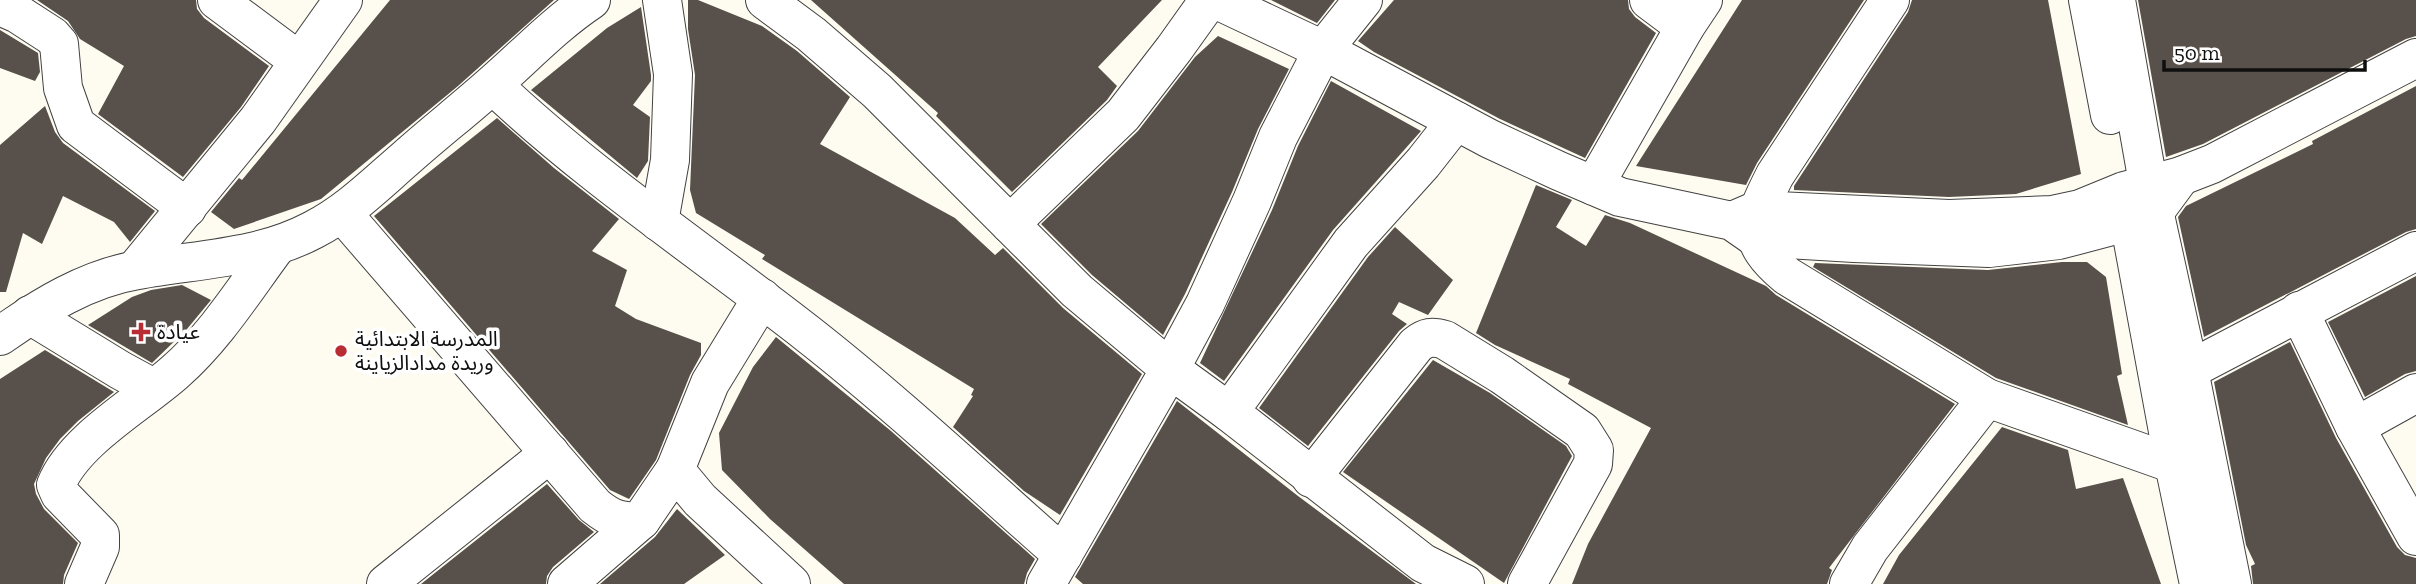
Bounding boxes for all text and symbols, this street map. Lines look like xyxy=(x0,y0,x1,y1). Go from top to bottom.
scale bar xyxy=(2164,28,2365,72)
text: 50 m xyxy=(2174,40,2220,65)
place label: عيادة xyxy=(157,319,200,344)
marker: عيادة xyxy=(131,322,151,342)
place label: المدرسة الابتدائية وريدة مدادالزياينة xyxy=(355,326,498,375)
marker: المدرسة الابتدائية وريدة مدادالزياينة xyxy=(333,343,349,359)

